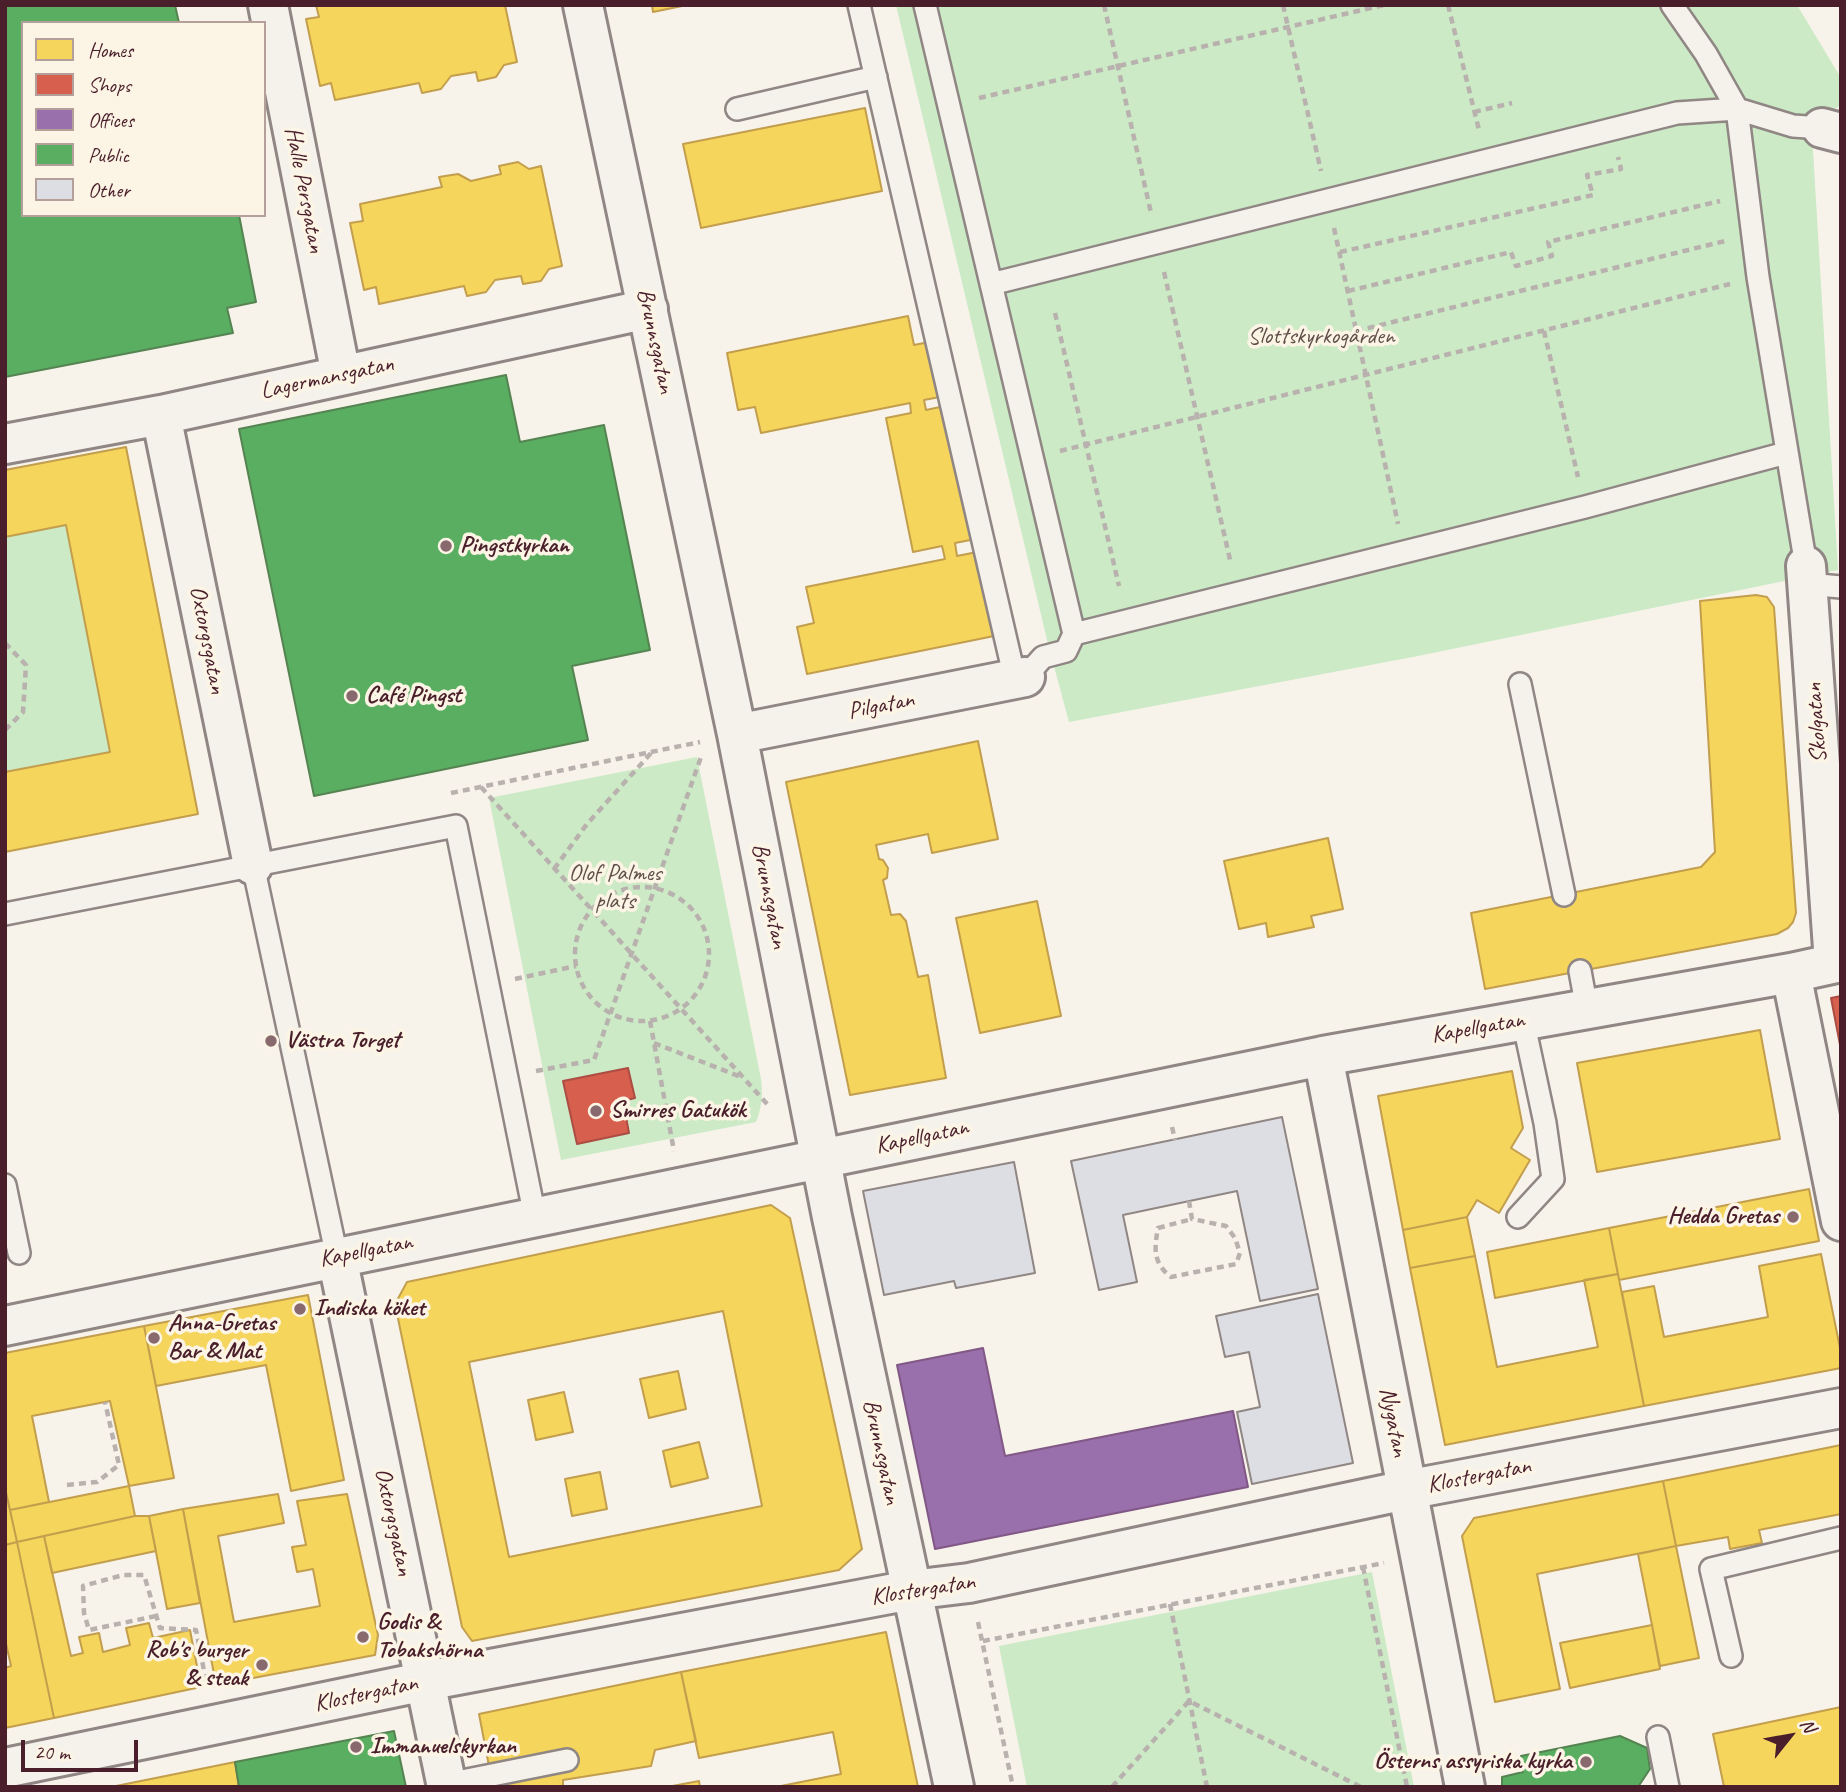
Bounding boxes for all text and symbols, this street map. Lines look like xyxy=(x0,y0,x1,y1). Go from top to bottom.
legend xyxy=(21,21,266,217)
text: Homes xyxy=(88,37,133,63)
text: Shops xyxy=(88,72,131,98)
text: Offices xyxy=(88,107,134,133)
street label: Halle Persgatan xyxy=(278,125,330,255)
text: Public xyxy=(88,142,129,168)
text: Other xyxy=(88,177,130,203)
street label: Brunnsgatan xyxy=(630,286,680,396)
park label: Slottskyrkogården xyxy=(1247,323,1395,351)
street label: Lagermansgatan xyxy=(258,350,396,406)
place label: Pingstkyrkan xyxy=(460,532,569,560)
marker: Pingstkyrkan xyxy=(438,538,454,554)
street label: Oxtorgsgatan xyxy=(182,584,232,696)
place label: Café Pingst xyxy=(366,682,461,710)
street label: Skolgatan xyxy=(1800,682,1834,764)
street label: Pilgatan xyxy=(846,686,916,726)
marker: Café Pingst xyxy=(344,688,360,704)
street label: Brunnsgatan xyxy=(745,841,793,951)
park label: Olof Palmes plats xyxy=(568,860,662,916)
street label: Kapellgatan xyxy=(1429,1006,1527,1050)
place label: Västra Torget xyxy=(285,1027,400,1055)
marker: Västra Torget xyxy=(263,1033,279,1049)
place label: Smirres Gatukök xyxy=(610,1097,746,1125)
marker: Smirres Gatukök xyxy=(588,1103,604,1119)
street label: Kapellgatan xyxy=(873,1113,971,1161)
place label: Hedda Gretas xyxy=(1668,1203,1779,1231)
marker: Hedda Gretas xyxy=(1785,1209,1801,1225)
street label: Kapellgatan xyxy=(317,1228,415,1274)
place label: Indiska köket xyxy=(314,1295,425,1323)
marker: Indiska köket xyxy=(292,1301,308,1317)
place label: Anna-Gretas Bar & Mat xyxy=(168,1310,275,1366)
marker: Anna-Gretas Bar & Mat xyxy=(146,1330,162,1346)
street label: Nygatan xyxy=(1372,1385,1414,1459)
street label: Brunnsgatan xyxy=(856,1397,906,1507)
street label: Klostergatan xyxy=(1425,1452,1533,1500)
street label: Oxtorgsgatan xyxy=(368,1466,418,1578)
street label: Klostergatan xyxy=(869,1568,977,1612)
place label: Godis & Tobakshörna xyxy=(377,1609,483,1665)
marker: Godis & Tobakshörna xyxy=(355,1629,371,1645)
place label: Rob's burger & steak xyxy=(145,1637,248,1693)
marker: Rob's burger & steak xyxy=(254,1657,270,1673)
street label: Klostergatan xyxy=(312,1669,420,1719)
north arrow xyxy=(1755,1701,1825,1771)
text: N xyxy=(1795,1714,1821,1736)
scale bar xyxy=(24,1726,142,1770)
place label: Immanuelskyrkan xyxy=(370,1733,516,1761)
text: 20 m xyxy=(34,1739,70,1765)
marker: Immanuelskyrkan xyxy=(348,1739,364,1755)
place label: Österns assyriska kyrka xyxy=(1374,1748,1572,1776)
marker: Österns assyriska kyrka xyxy=(1578,1754,1594,1770)

